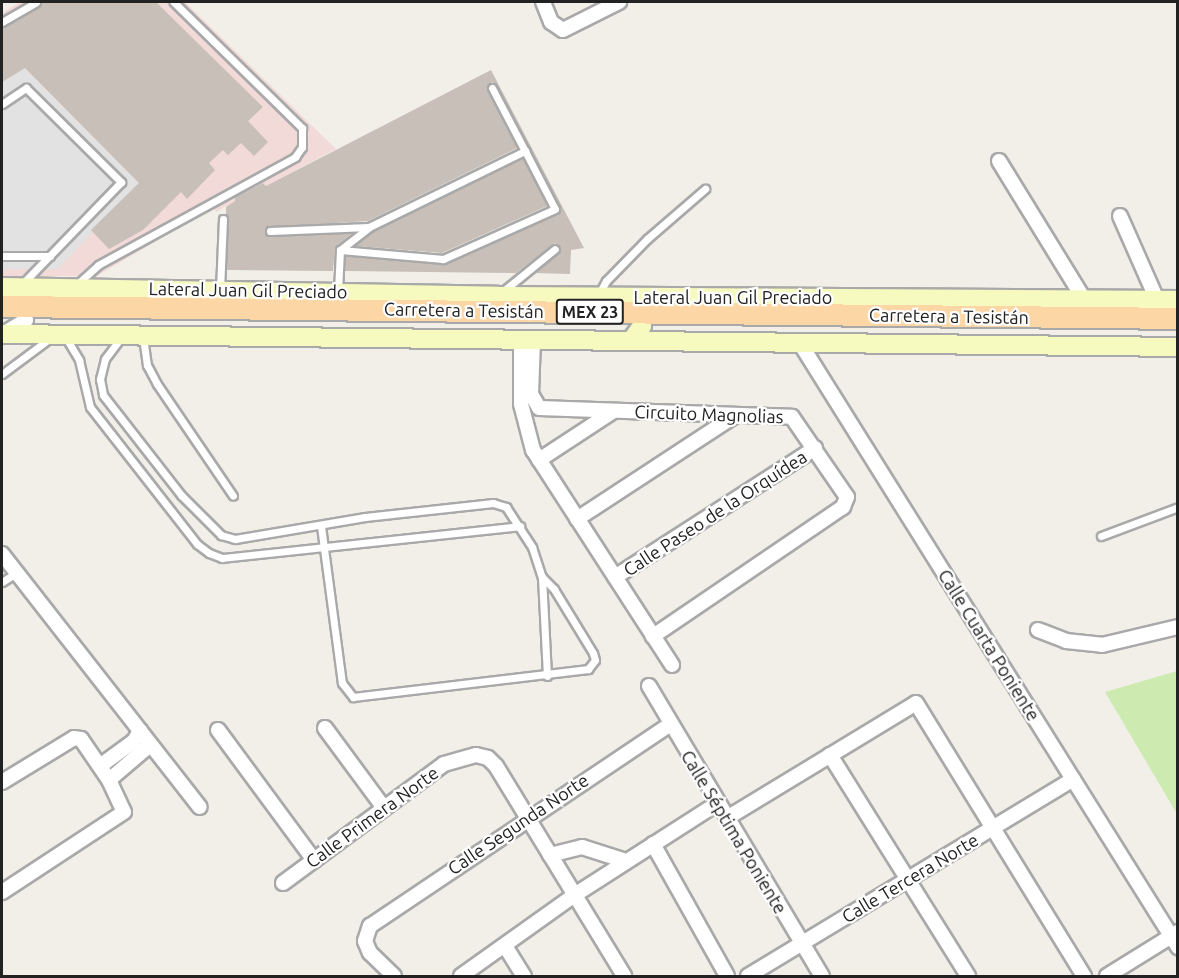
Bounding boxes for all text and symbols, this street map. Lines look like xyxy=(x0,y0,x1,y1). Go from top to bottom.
street label: Lateral Juan Gil Preciado xyxy=(148,277,348,303)
street label: Lateral Juan Gil Preciado xyxy=(634,286,832,308)
street label: Carretera a Tesistán xyxy=(384,298,544,322)
road number: MEX 23 xyxy=(556,299,624,325)
street label: Carretera a Tesistán xyxy=(869,304,1029,328)
street label: Circuito Magnolias xyxy=(634,401,784,427)
street label: Calle Paseo de la Orquídea xyxy=(619,446,811,580)
street label: Calle Cuarta Poniente xyxy=(934,565,1044,725)
street label: Calle Séptima Poniente xyxy=(677,746,791,918)
street label: Calle Primera Norte xyxy=(302,762,442,872)
street label: Calle Segunda Norte xyxy=(444,769,592,879)
street label: Calle Tercera Norte xyxy=(838,829,982,927)

